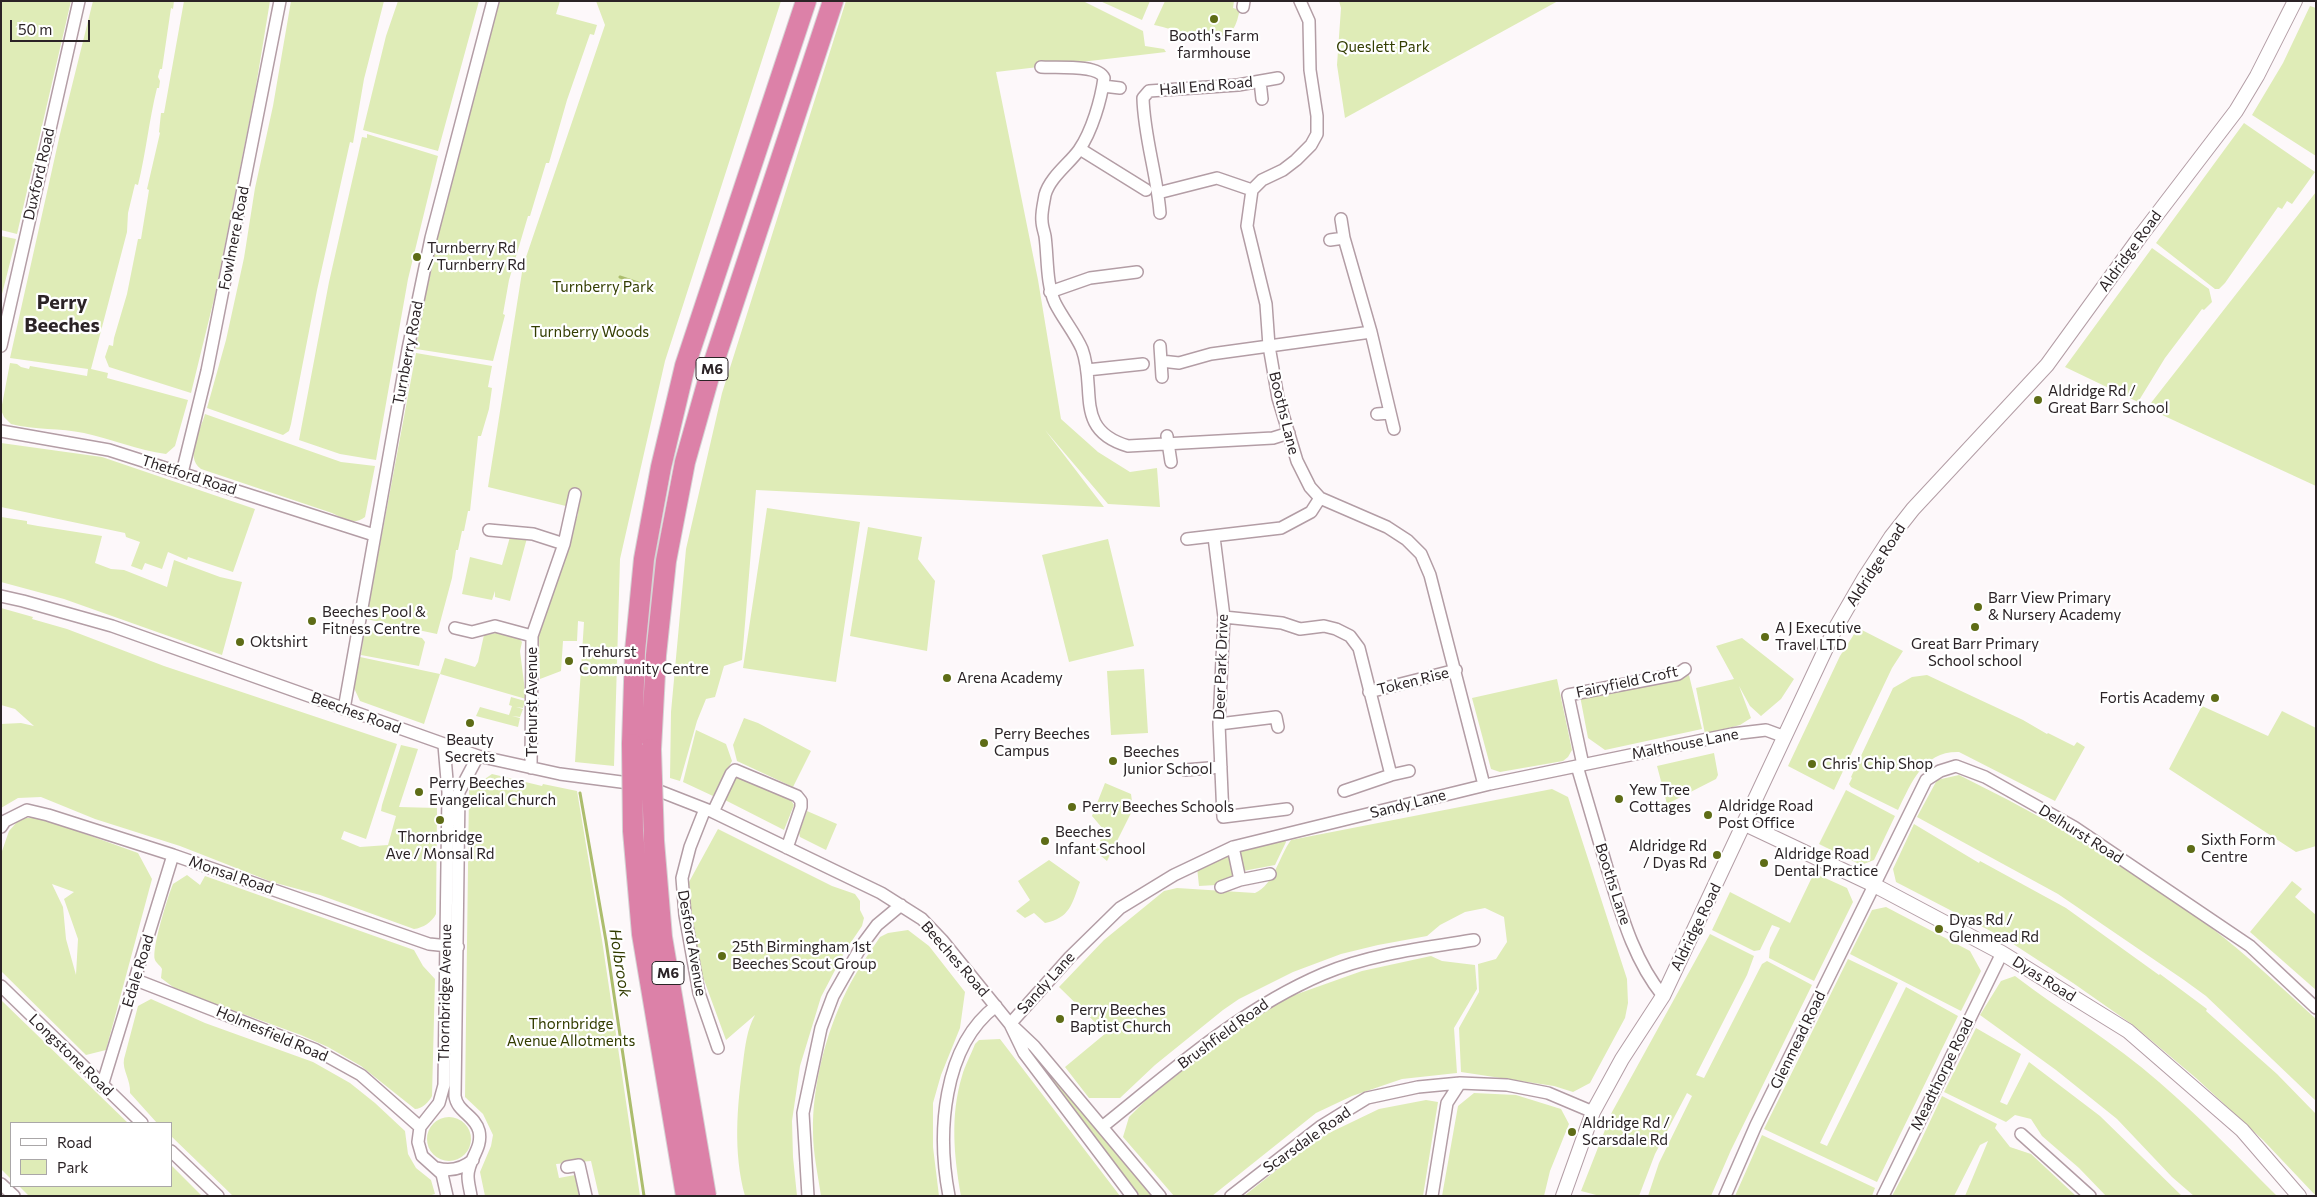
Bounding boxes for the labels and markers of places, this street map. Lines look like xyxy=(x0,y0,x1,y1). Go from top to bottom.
marker: Booth's Farm farmhouse xyxy=(1208,13,1220,25)
place label: Booth's Farm farmhouse xyxy=(1169,27,1259,62)
place label: Turnberry Rd / Turnberry Rd xyxy=(427,239,526,274)
marker: Turnberry Rd / Turnberry Rd xyxy=(411,251,423,263)
place label: Aldridge Rd / Great Barr School xyxy=(2048,382,2168,417)
marker: Aldridge Rd / Great Barr School xyxy=(2032,394,2044,406)
place label: Barr View Primary & Nursery Academy xyxy=(1988,589,2121,624)
marker: Barr View Primary & Nursery Academy xyxy=(1972,601,1984,613)
place label: Beeches Pool & Fitness Centre xyxy=(322,603,426,638)
marker: Beeches Pool & Fitness Centre xyxy=(306,615,318,627)
place label: A J Executive Travel LTD xyxy=(1775,619,1861,654)
marker: Great Barr Primary School school xyxy=(1969,621,1981,633)
marker: A J Executive Travel LTD xyxy=(1759,631,1771,643)
place label: Oktshirt xyxy=(250,633,308,651)
place label: Great Barr Primary School school xyxy=(1911,635,2039,670)
marker: Oktshirt xyxy=(234,636,246,648)
place label: Trehurst Community Centre xyxy=(579,643,709,678)
marker: Trehurst Community Centre xyxy=(563,655,575,667)
place label: Arena Academy xyxy=(957,669,1063,687)
marker: Arena Academy xyxy=(941,672,953,684)
place label: Fortis Academy xyxy=(2100,689,2205,707)
marker: Fortis Academy xyxy=(2209,692,2221,704)
marker: Beauty Secrets xyxy=(464,717,476,729)
place label: Perry Beeches Campus xyxy=(994,725,1090,760)
place label: Beauty Secrets xyxy=(445,731,495,766)
marker: Perry Beeches Campus xyxy=(978,737,990,749)
place label: Beeches Junior School xyxy=(1123,743,1213,778)
marker: Beeches Junior School xyxy=(1107,755,1119,767)
place label: Chris' Chip Shop xyxy=(1822,755,1933,773)
marker: Chris' Chip Shop xyxy=(1806,758,1818,770)
place label: Perry Beeches Evangelical Church xyxy=(429,774,556,809)
place label: Yew Tree Cottages xyxy=(1629,781,1691,816)
marker: Perry Beeches Evangelical Church xyxy=(413,786,425,798)
marker: Yew Tree Cottages xyxy=(1613,793,1625,805)
place label: Aldridge Road Post Office xyxy=(1718,797,1813,832)
place label: Perry Beeches Schools xyxy=(1082,798,1234,816)
marker: Perry Beeches Schools xyxy=(1066,801,1078,813)
marker: Aldridge Road Post Office xyxy=(1702,809,1714,821)
marker: Thornbridge Ave / Monsal Rd xyxy=(434,814,446,826)
place label: Beeches Infant School xyxy=(1055,823,1146,858)
place label: Thornbridge Ave / Monsal Rd xyxy=(386,828,494,863)
place label: Sixth Form Centre xyxy=(2201,831,2276,866)
marker: Beeches Infant School xyxy=(1039,835,1051,847)
place label: Aldridge Rd / Dyas Rd xyxy=(1629,837,1707,872)
marker: Sixth Form Centre xyxy=(2185,843,2197,855)
place label: Aldridge Road Dental Practice xyxy=(1774,845,1878,880)
marker: Aldridge Rd / Dyas Rd xyxy=(1711,849,1723,861)
marker: Aldridge Road Dental Practice xyxy=(1758,857,1770,869)
place label: Dyas Rd / Glenmead Rd xyxy=(1949,911,2039,946)
marker: Dyas Rd / Glenmead Rd xyxy=(1933,923,1945,935)
place label: 25th Birmingham 1st Beeches Scout Group xyxy=(732,938,877,973)
marker: 25th Birmingham 1st Beeches Scout Group xyxy=(716,950,728,962)
place label: Perry Beeches Baptist Church xyxy=(1070,1001,1171,1036)
marker: Perry Beeches Baptist Church xyxy=(1054,1013,1066,1025)
place label: Aldridge Rd / Scarsdale Rd xyxy=(1582,1114,1670,1149)
marker: Aldridge Rd / Scarsdale Rd xyxy=(1566,1126,1578,1138)

